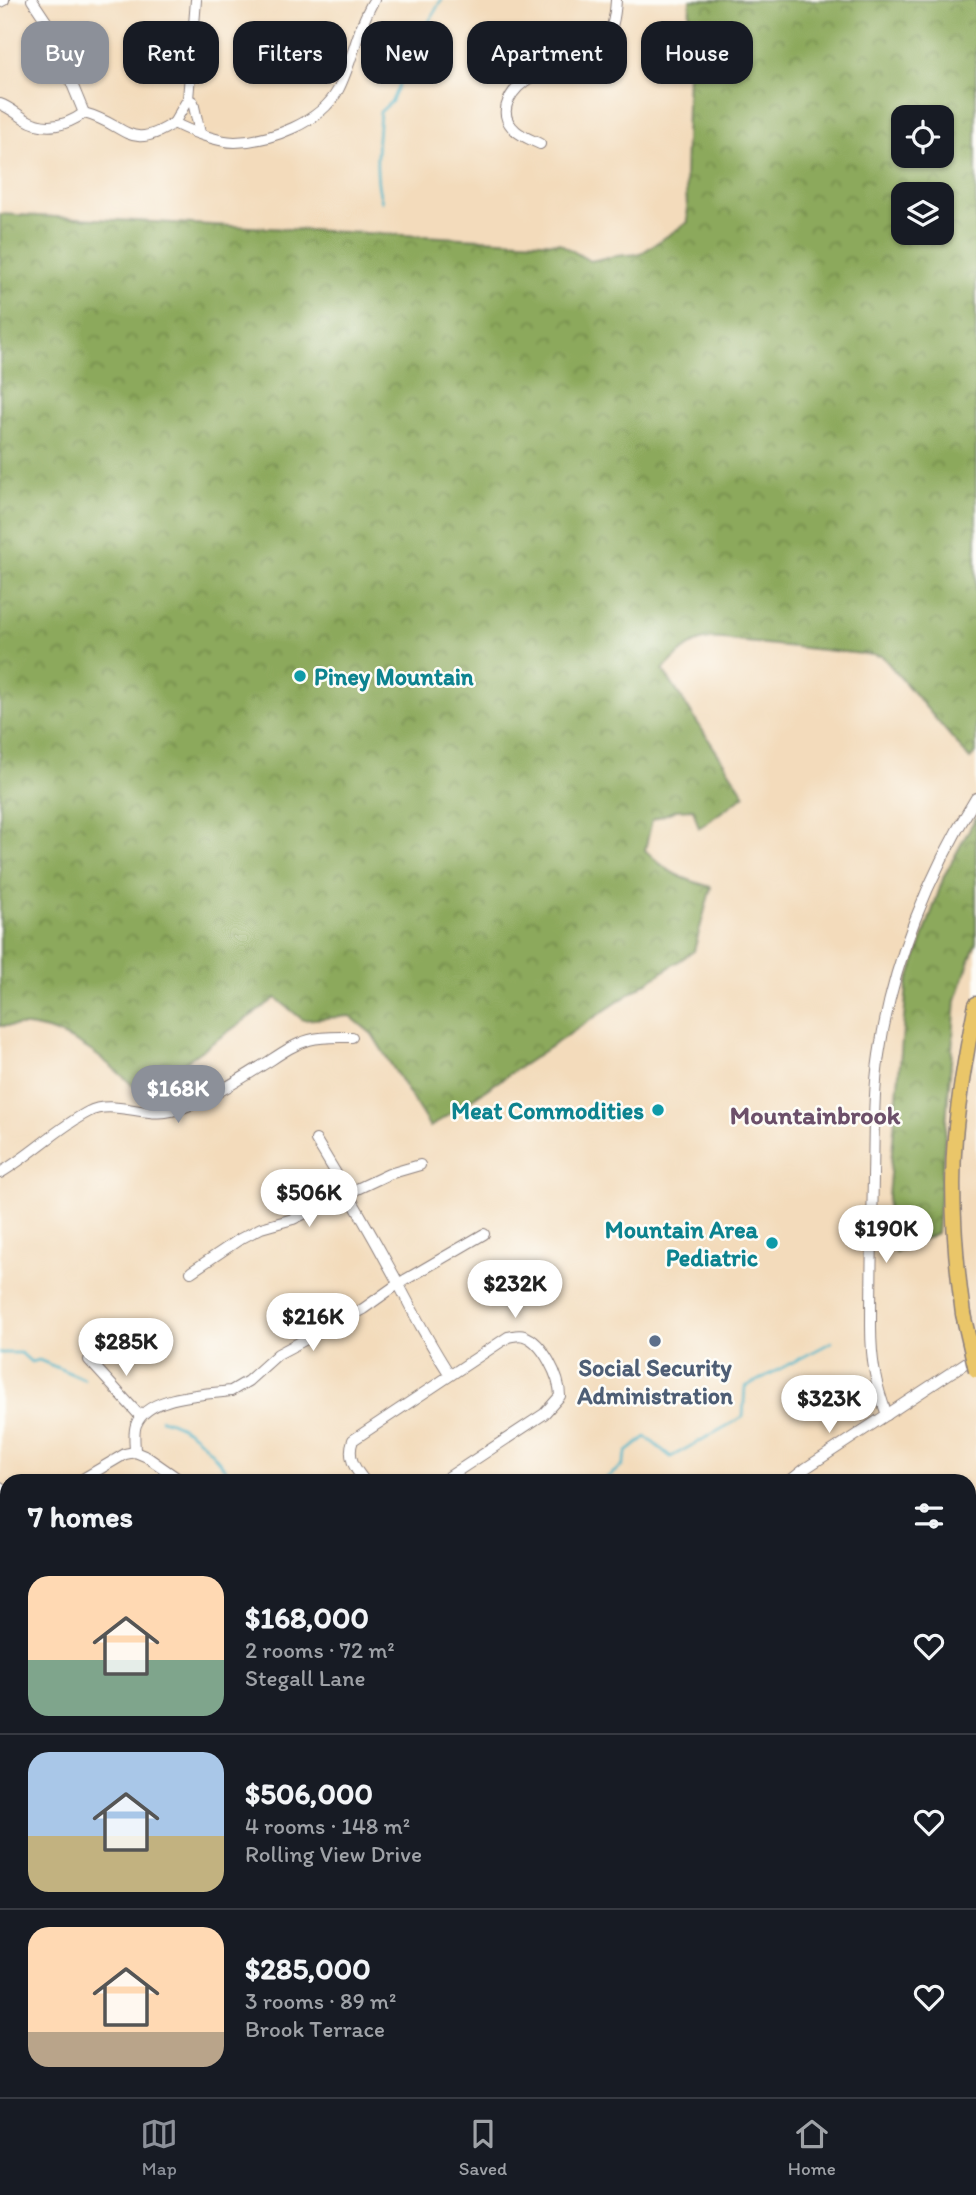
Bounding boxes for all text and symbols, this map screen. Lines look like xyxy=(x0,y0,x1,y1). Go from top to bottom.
chip: Buy xyxy=(21,21,109,84)
chip: Rent xyxy=(123,21,219,84)
chip: Filters xyxy=(233,21,347,84)
chip: New xyxy=(361,21,453,84)
chip: Apartment xyxy=(467,21,627,84)
chip: House xyxy=(641,21,753,84)
map controls xyxy=(891,105,954,245)
button: locate xyxy=(891,105,954,168)
button: layers xyxy=(891,182,954,245)
place label: Piney Mountain xyxy=(314,662,474,692)
marker: Piney Mountain xyxy=(292,668,308,684)
pin: $168K xyxy=(129,1066,227,1125)
text: $168K xyxy=(147,1074,209,1102)
place label: Meat Commodities xyxy=(451,1096,644,1125)
district label: Mountainbrook xyxy=(730,1099,901,1131)
marker: Meat Commodities xyxy=(650,1102,666,1118)
pin: $506K xyxy=(260,1170,358,1229)
text: $506K xyxy=(277,1178,341,1206)
pin: $190K xyxy=(837,1206,935,1265)
text: $190K xyxy=(854,1214,918,1242)
place label: Mountain Area Pediatric xyxy=(605,1215,759,1272)
marker: Mountain Area Pediatric xyxy=(764,1235,780,1251)
pin: $232K xyxy=(466,1260,564,1320)
text: $232K xyxy=(483,1269,547,1297)
pin: $216K xyxy=(264,1294,362,1353)
text: $216K xyxy=(282,1302,344,1330)
pin: $285K xyxy=(77,1318,175,1378)
text: $285K xyxy=(94,1327,158,1355)
marker: Social Security Administration xyxy=(647,1333,663,1349)
place label: Social Security Administration xyxy=(576,1353,733,1410)
pin: $323K xyxy=(780,1376,878,1435)
text: $323K xyxy=(797,1384,861,1412)
icon: filters xyxy=(910,1497,948,1535)
text: 7 homes xyxy=(28,1498,133,1535)
text: $168,000 xyxy=(245,1599,369,1636)
icon: home xyxy=(84,1604,168,1688)
icon: heart xyxy=(910,1627,948,1665)
text: 2 rooms · 72 m² xyxy=(245,1636,395,1664)
text: Stegall Lane xyxy=(245,1664,366,1692)
text: $506,000 xyxy=(245,1775,373,1812)
icon: home xyxy=(84,1780,168,1864)
icon: heart xyxy=(910,1803,948,1841)
text: 4 rooms · 148 m² xyxy=(245,1812,410,1840)
text: Rolling View Drive xyxy=(245,1840,422,1868)
text: $285,000 xyxy=(245,1950,371,1987)
icon: home xyxy=(84,1955,168,2039)
icon: heart xyxy=(910,1978,948,2016)
text: 3 rooms · 89 m² xyxy=(245,1987,396,2015)
text: Brook Terrace xyxy=(245,2015,385,2043)
tab: Map xyxy=(140,2115,178,2180)
tab: Saved xyxy=(459,2115,507,2180)
tab: Home xyxy=(788,2115,836,2180)

